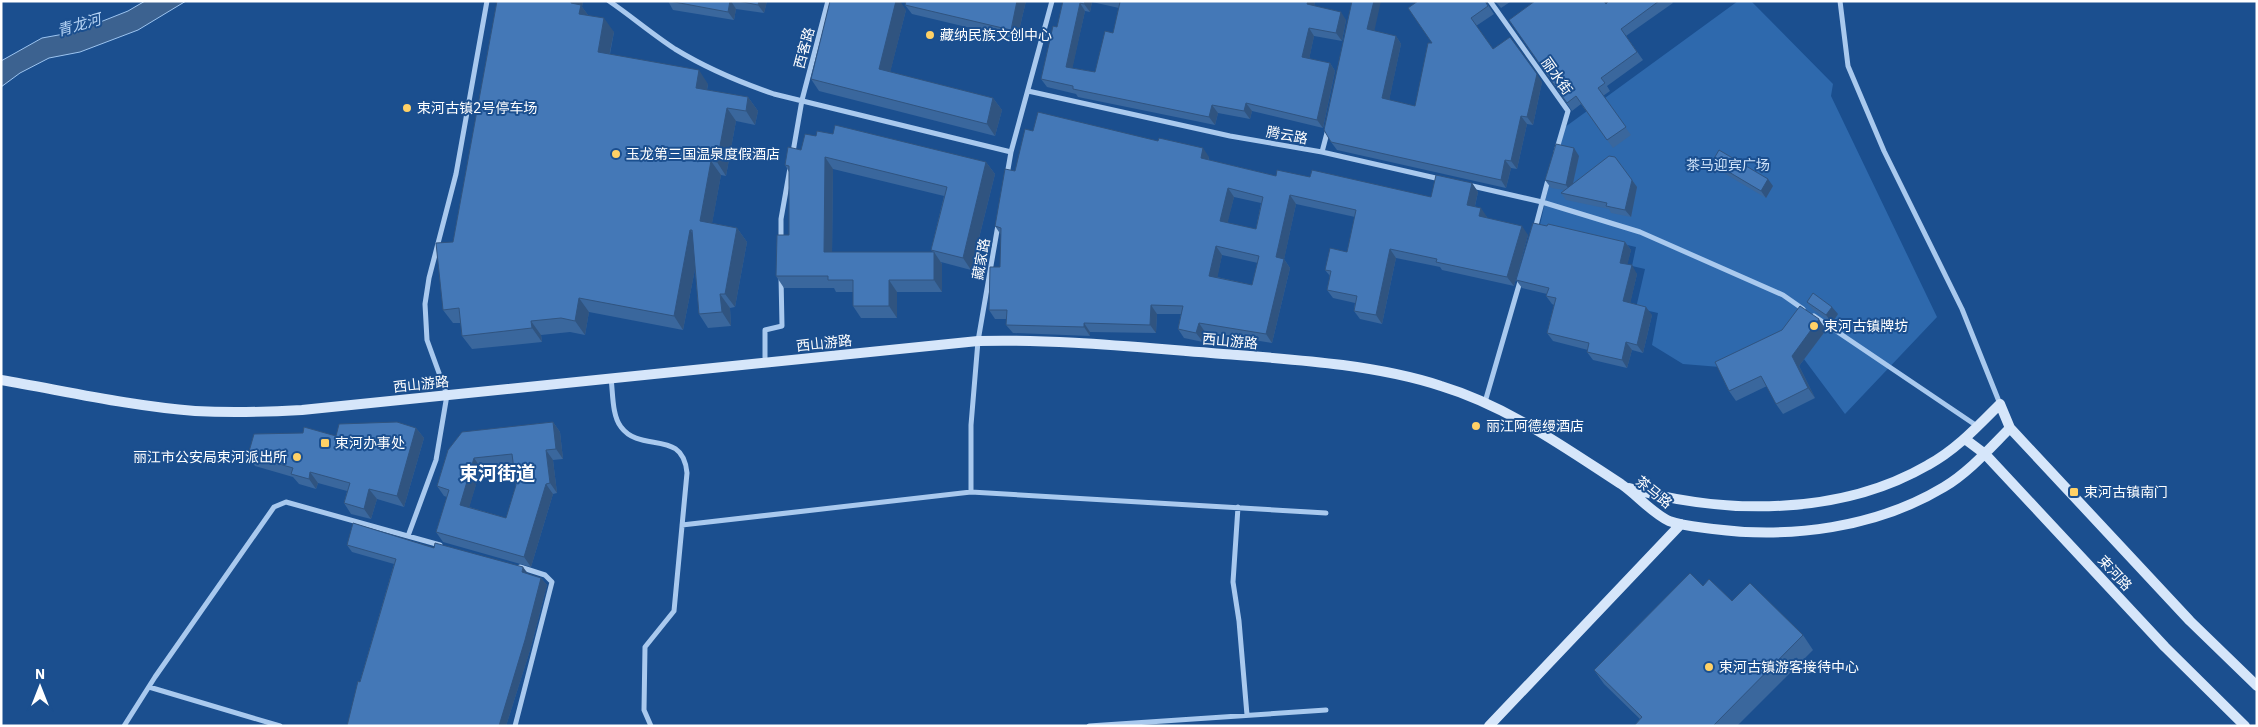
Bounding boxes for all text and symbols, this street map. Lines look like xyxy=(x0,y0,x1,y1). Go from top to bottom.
water label: 青龙河 xyxy=(55,8,106,40)
street label: 西客路 xyxy=(790,25,818,71)
place label: 藏纳民族文创中心 xyxy=(940,26,1052,44)
marker: 藏纳民族文创中心 xyxy=(924,29,936,41)
street label: 丽水街 xyxy=(1538,54,1576,98)
place label: 束河古镇2号停车场 xyxy=(417,99,537,117)
marker: 束河古镇2号停车场 xyxy=(401,102,413,114)
street label: 腾云路 xyxy=(1265,122,1309,148)
place label: 玉龙第三国温泉度假酒店 xyxy=(626,145,780,163)
marker: 玉龙第三国温泉度假酒店 xyxy=(610,148,622,160)
park label: 茶马迎宾广场 xyxy=(1686,156,1770,174)
street label: 藏家路 xyxy=(968,237,994,281)
place label: 束河古镇牌坊 xyxy=(1824,317,1908,335)
marker: 束河古镇牌坊 xyxy=(1808,320,1820,332)
street label: 西山游路 xyxy=(1201,330,1259,352)
street label: 西山游路 xyxy=(795,331,853,355)
street label: 西山游路 xyxy=(392,372,450,396)
place label: 丽江阿德缦酒店 xyxy=(1486,417,1584,435)
marker: 丽江阿德缦酒店 xyxy=(1470,420,1482,432)
place label: 束河办事处 xyxy=(335,434,405,452)
marker: 束河办事处 xyxy=(319,437,331,449)
place label: 丽江市公安局束河派出所 xyxy=(133,448,287,466)
marker: 丽江市公安局束河派出所 xyxy=(291,451,303,463)
district label: 束河街道 xyxy=(459,461,535,485)
street label: 茶马路 xyxy=(1632,472,1676,512)
place label: 束河古镇南门 xyxy=(2084,483,2168,501)
marker: 束河古镇南门 xyxy=(2068,486,2080,498)
street label: 束河路 xyxy=(2094,552,2136,594)
place label: 束河古镇游客接待中心 xyxy=(1719,658,1859,676)
marker: 束河古镇游客接待中心 xyxy=(1703,661,1715,673)
north arrow xyxy=(15,662,65,712)
text: N xyxy=(35,665,45,683)

